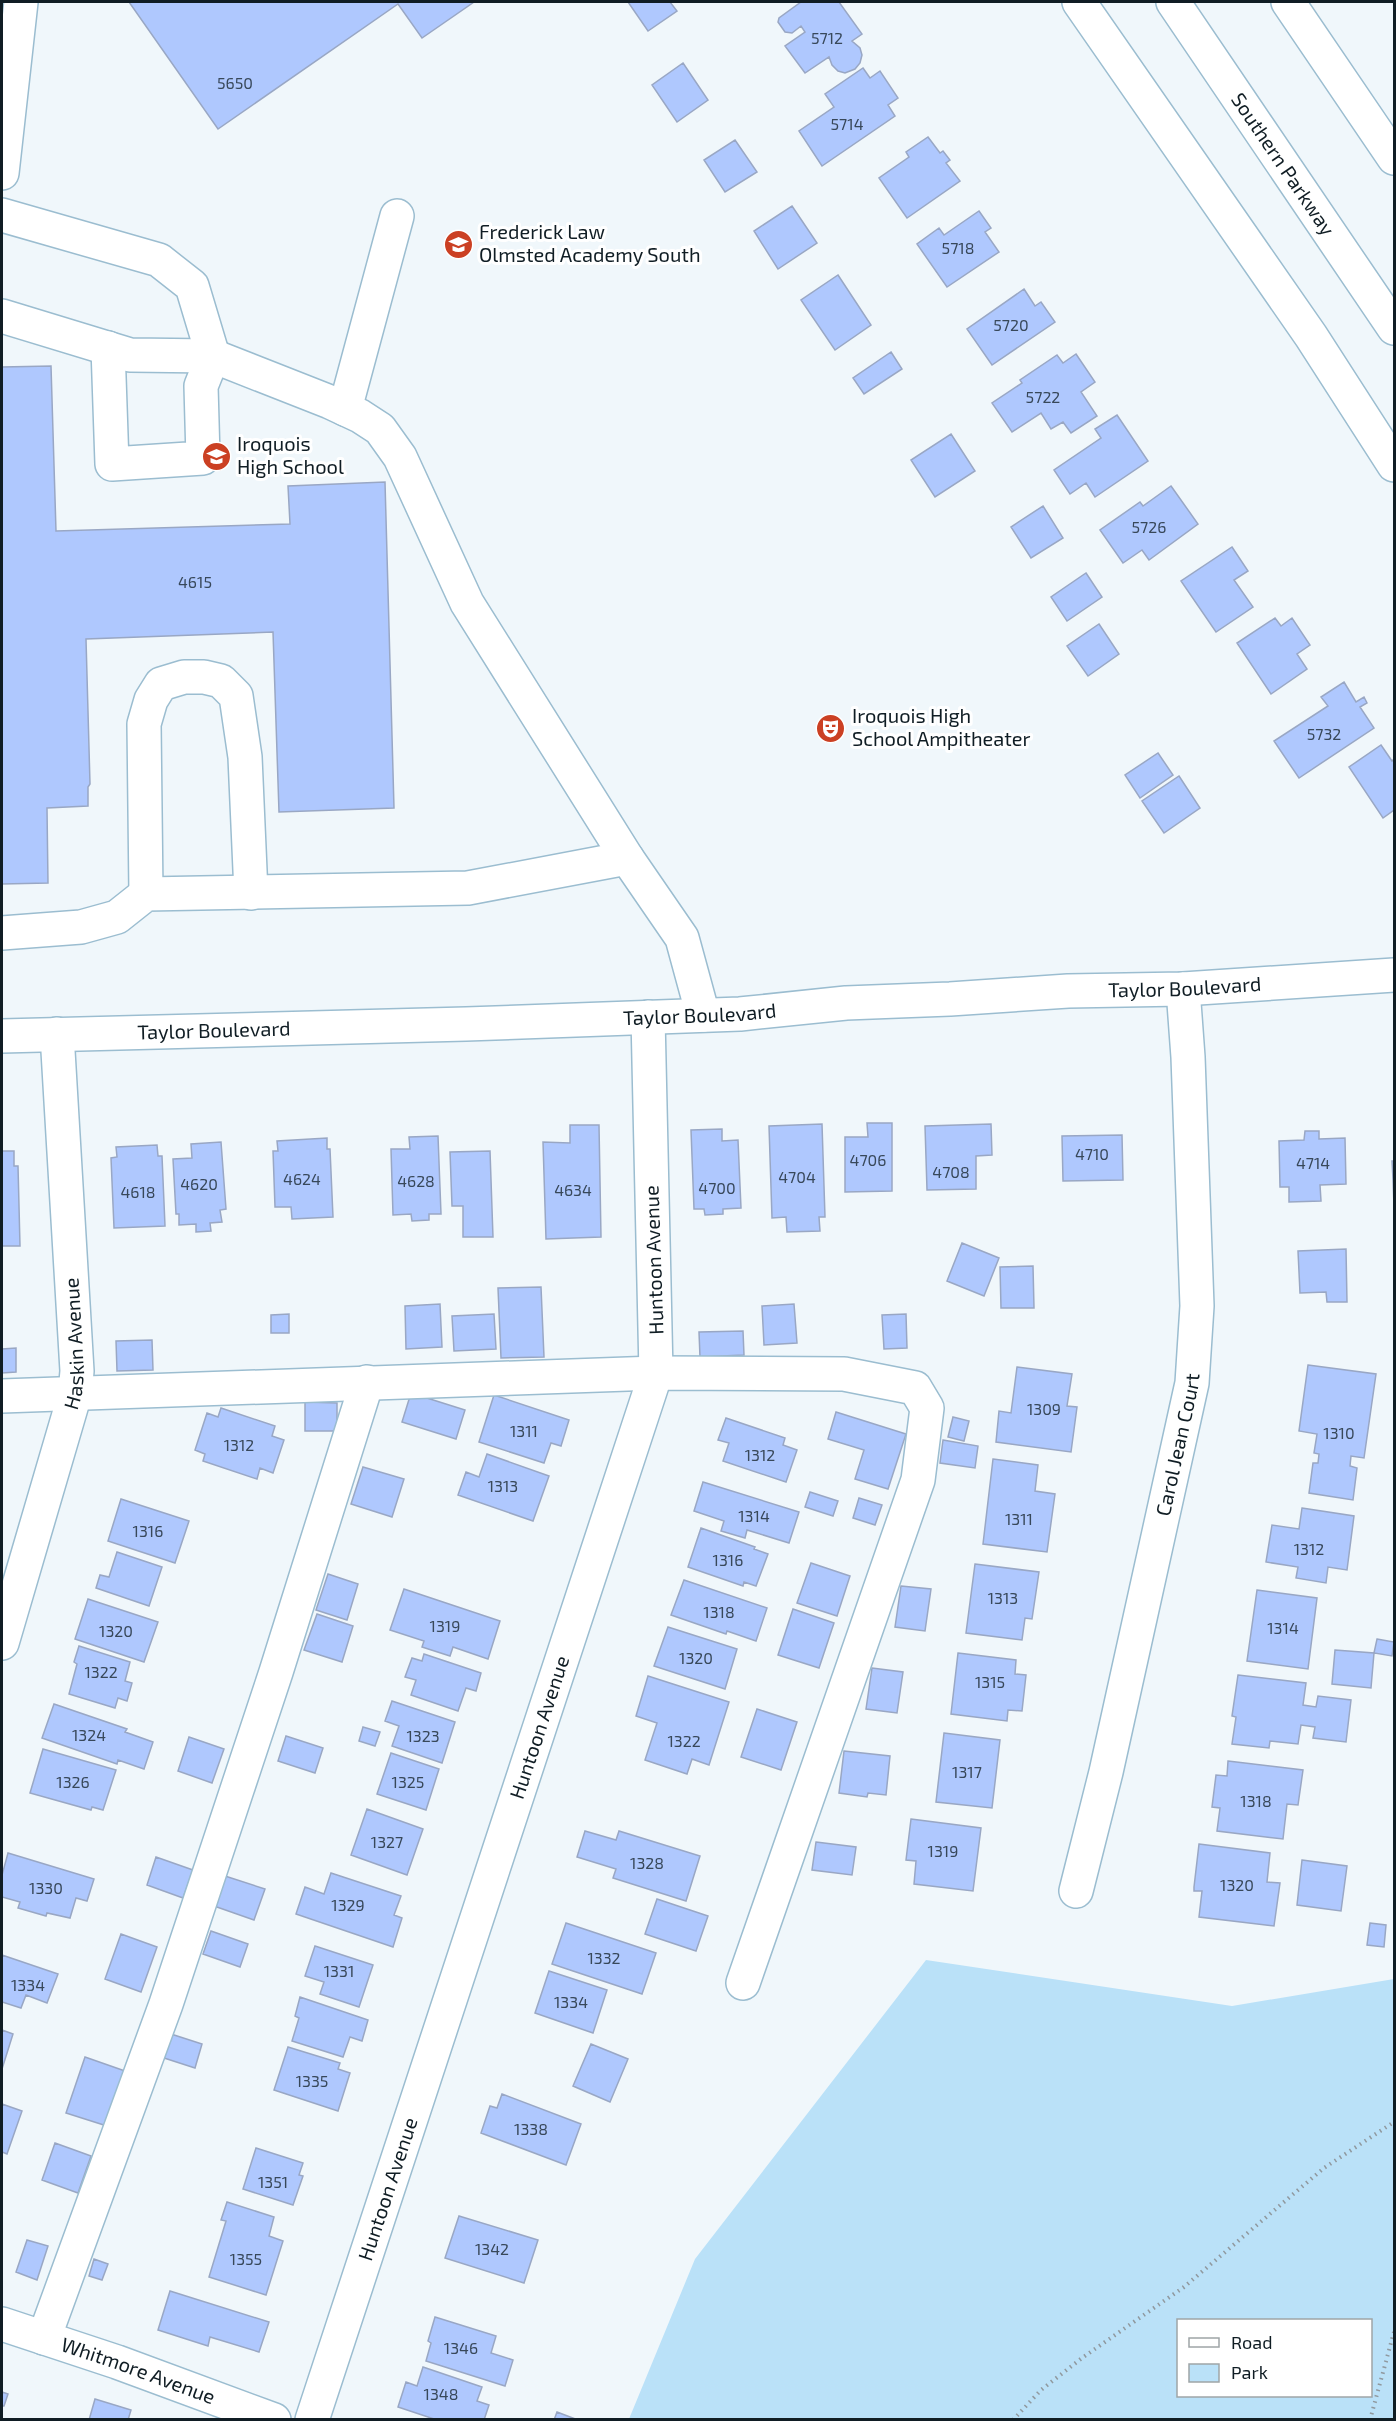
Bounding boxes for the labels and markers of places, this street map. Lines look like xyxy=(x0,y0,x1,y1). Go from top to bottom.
place label: Frederick Law Olmsted Academy South xyxy=(479,219,701,266)
school or university icon: Frederick Law Olmsted Academy South xyxy=(442,228,474,260)
place label: Iroquois High School xyxy=(237,431,344,478)
school or university icon: Iroquois High School xyxy=(200,440,232,472)
place label: Iroquois High School Ampitheater xyxy=(852,703,1031,750)
theatre icon: Iroquois High School Ampitheater xyxy=(815,712,847,744)

